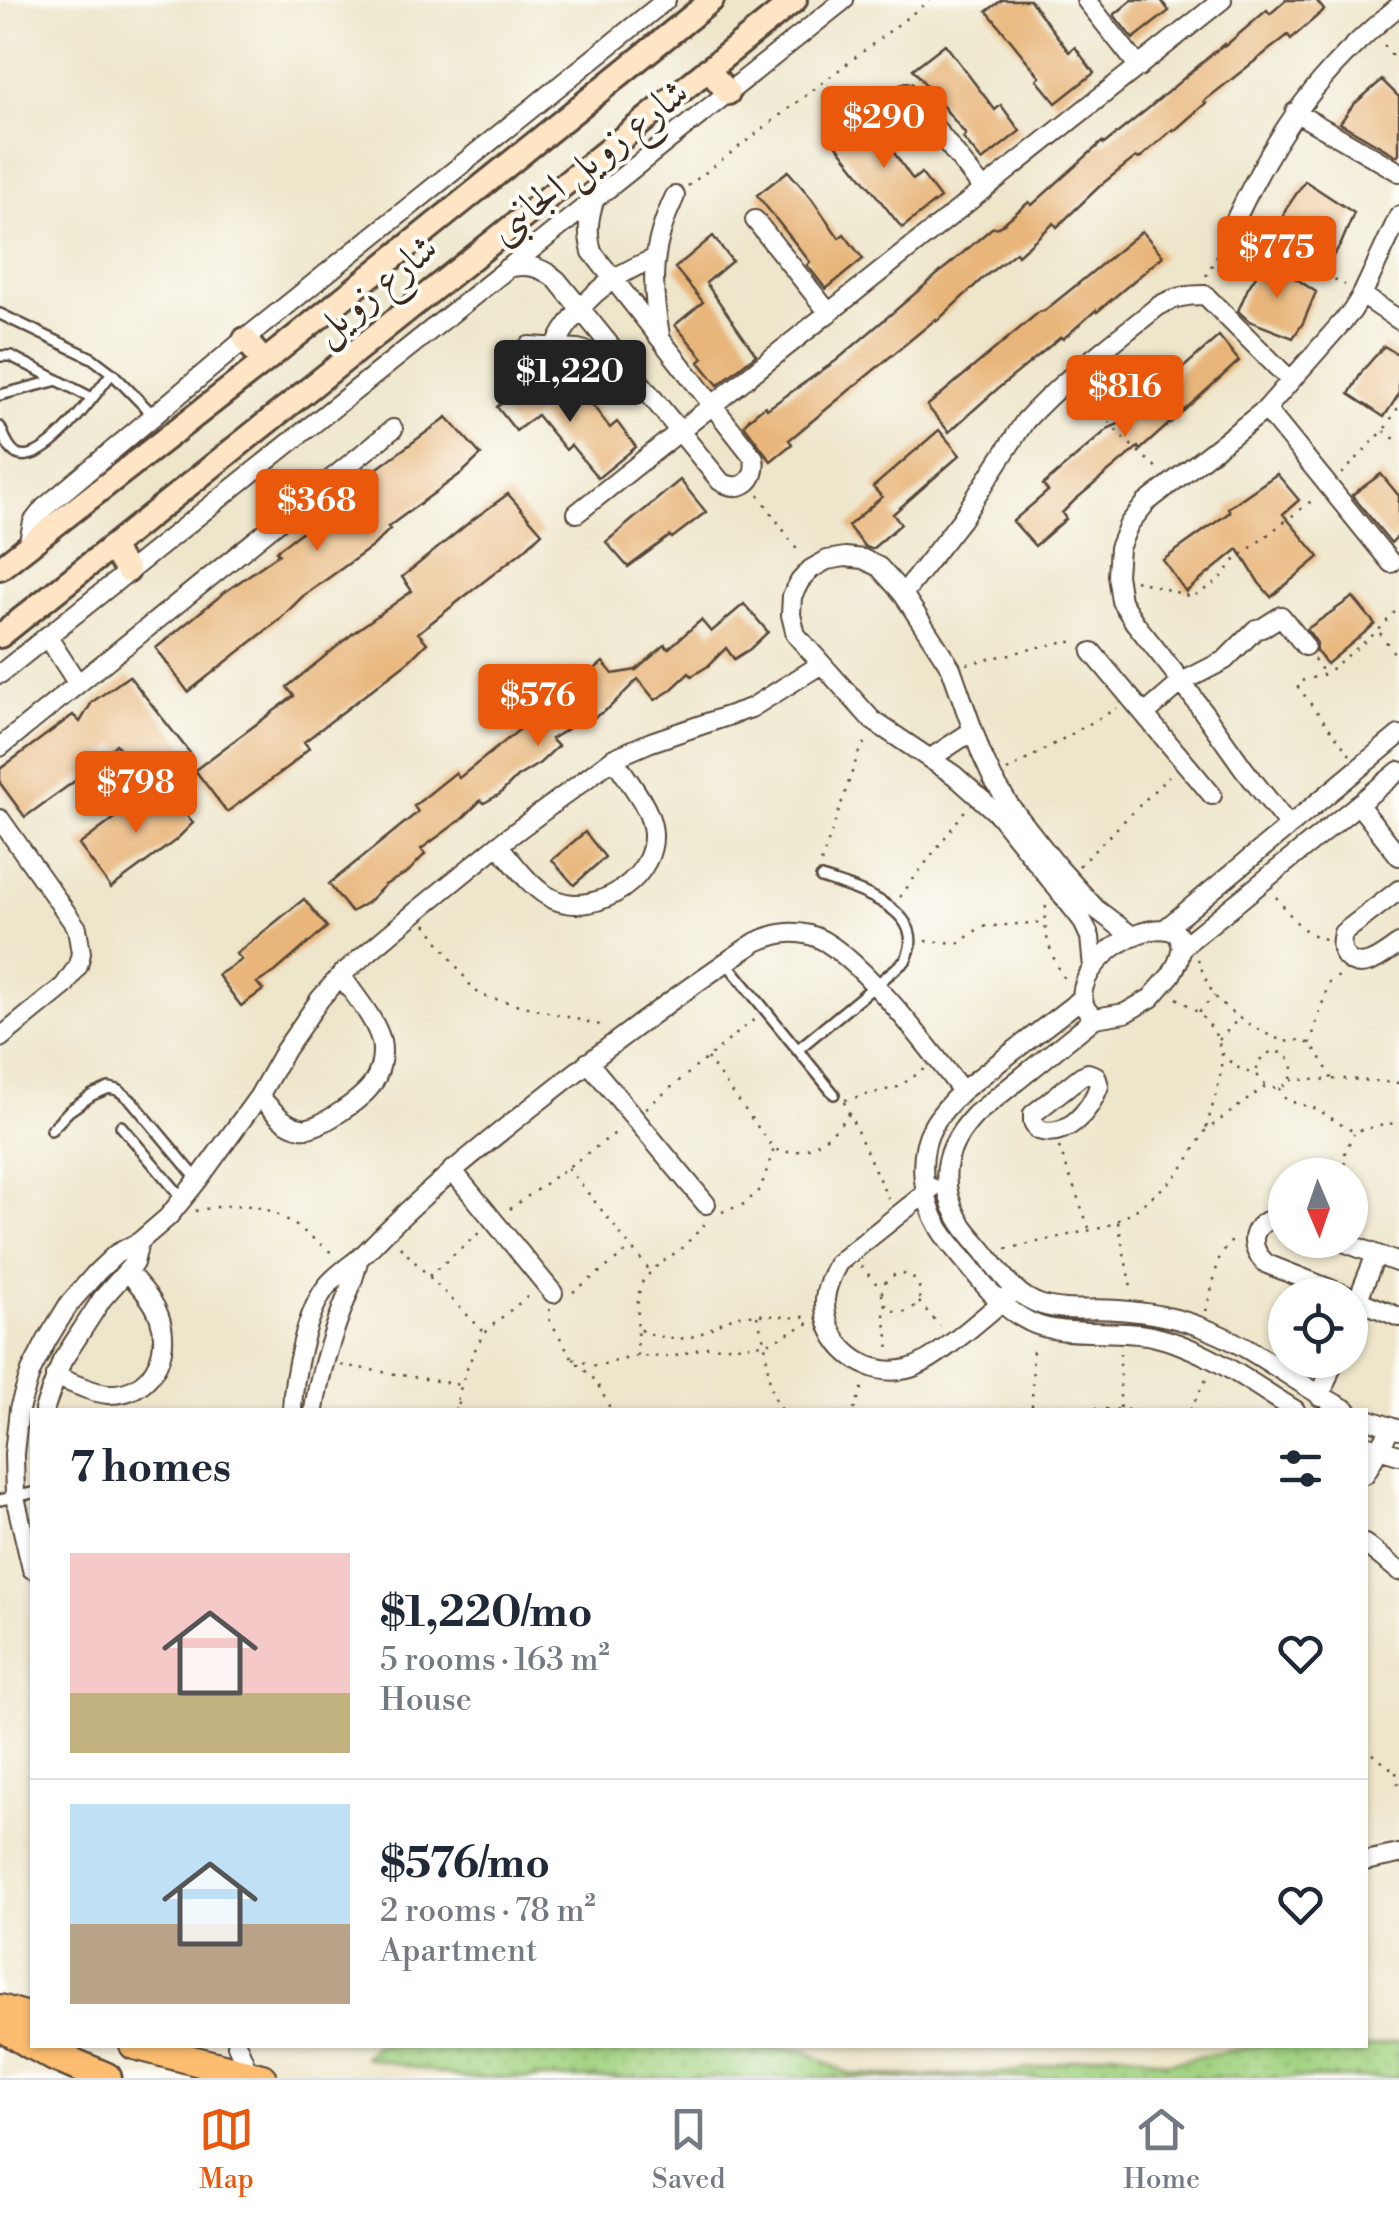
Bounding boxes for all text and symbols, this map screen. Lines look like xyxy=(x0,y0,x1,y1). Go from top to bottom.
street label: شارع زويل الجانبى xyxy=(479,68,703,261)
pin: $290 xyxy=(825,86,943,171)
text: $290 xyxy=(843,98,925,138)
pin: $775 xyxy=(1218,216,1336,301)
street label: شارع زويل xyxy=(302,224,453,361)
text: $775 xyxy=(1239,228,1315,268)
pin: $1,220 xyxy=(489,340,651,425)
text: $1,220 xyxy=(516,352,624,392)
pin: $816 xyxy=(1066,355,1184,440)
text: $816 xyxy=(1088,367,1162,407)
pin: $368 xyxy=(258,469,376,554)
text: $368 xyxy=(278,481,356,521)
pin: $576 xyxy=(479,664,597,749)
text: $576 xyxy=(500,676,576,716)
pin: $798 xyxy=(77,751,195,836)
text: $798 xyxy=(97,763,175,803)
north arrow xyxy=(1268,1158,1368,1258)
map controls xyxy=(1268,1158,1368,1378)
button: locate xyxy=(1268,1278,1368,1378)
icon: filters xyxy=(1273,1441,1328,1496)
text: 7 homes xyxy=(70,1442,231,1495)
text: $1,220/mo xyxy=(380,1587,593,1640)
icon: home xyxy=(150,1593,270,1713)
icon: heart xyxy=(1273,1626,1328,1681)
text: 5 rooms · 163 m² xyxy=(380,1640,610,1680)
text: House xyxy=(380,1680,472,1720)
text: $576/mo xyxy=(380,1838,550,1891)
icon: home xyxy=(150,1844,270,1964)
icon: heart xyxy=(1273,1877,1328,1932)
text: 2 rooms · 78 m² xyxy=(380,1891,596,1931)
text: Apartment xyxy=(380,1931,537,1971)
tab: Map xyxy=(199,2102,254,2197)
tab: Saved xyxy=(652,2102,725,2197)
tab: Home xyxy=(1123,2102,1200,2197)

